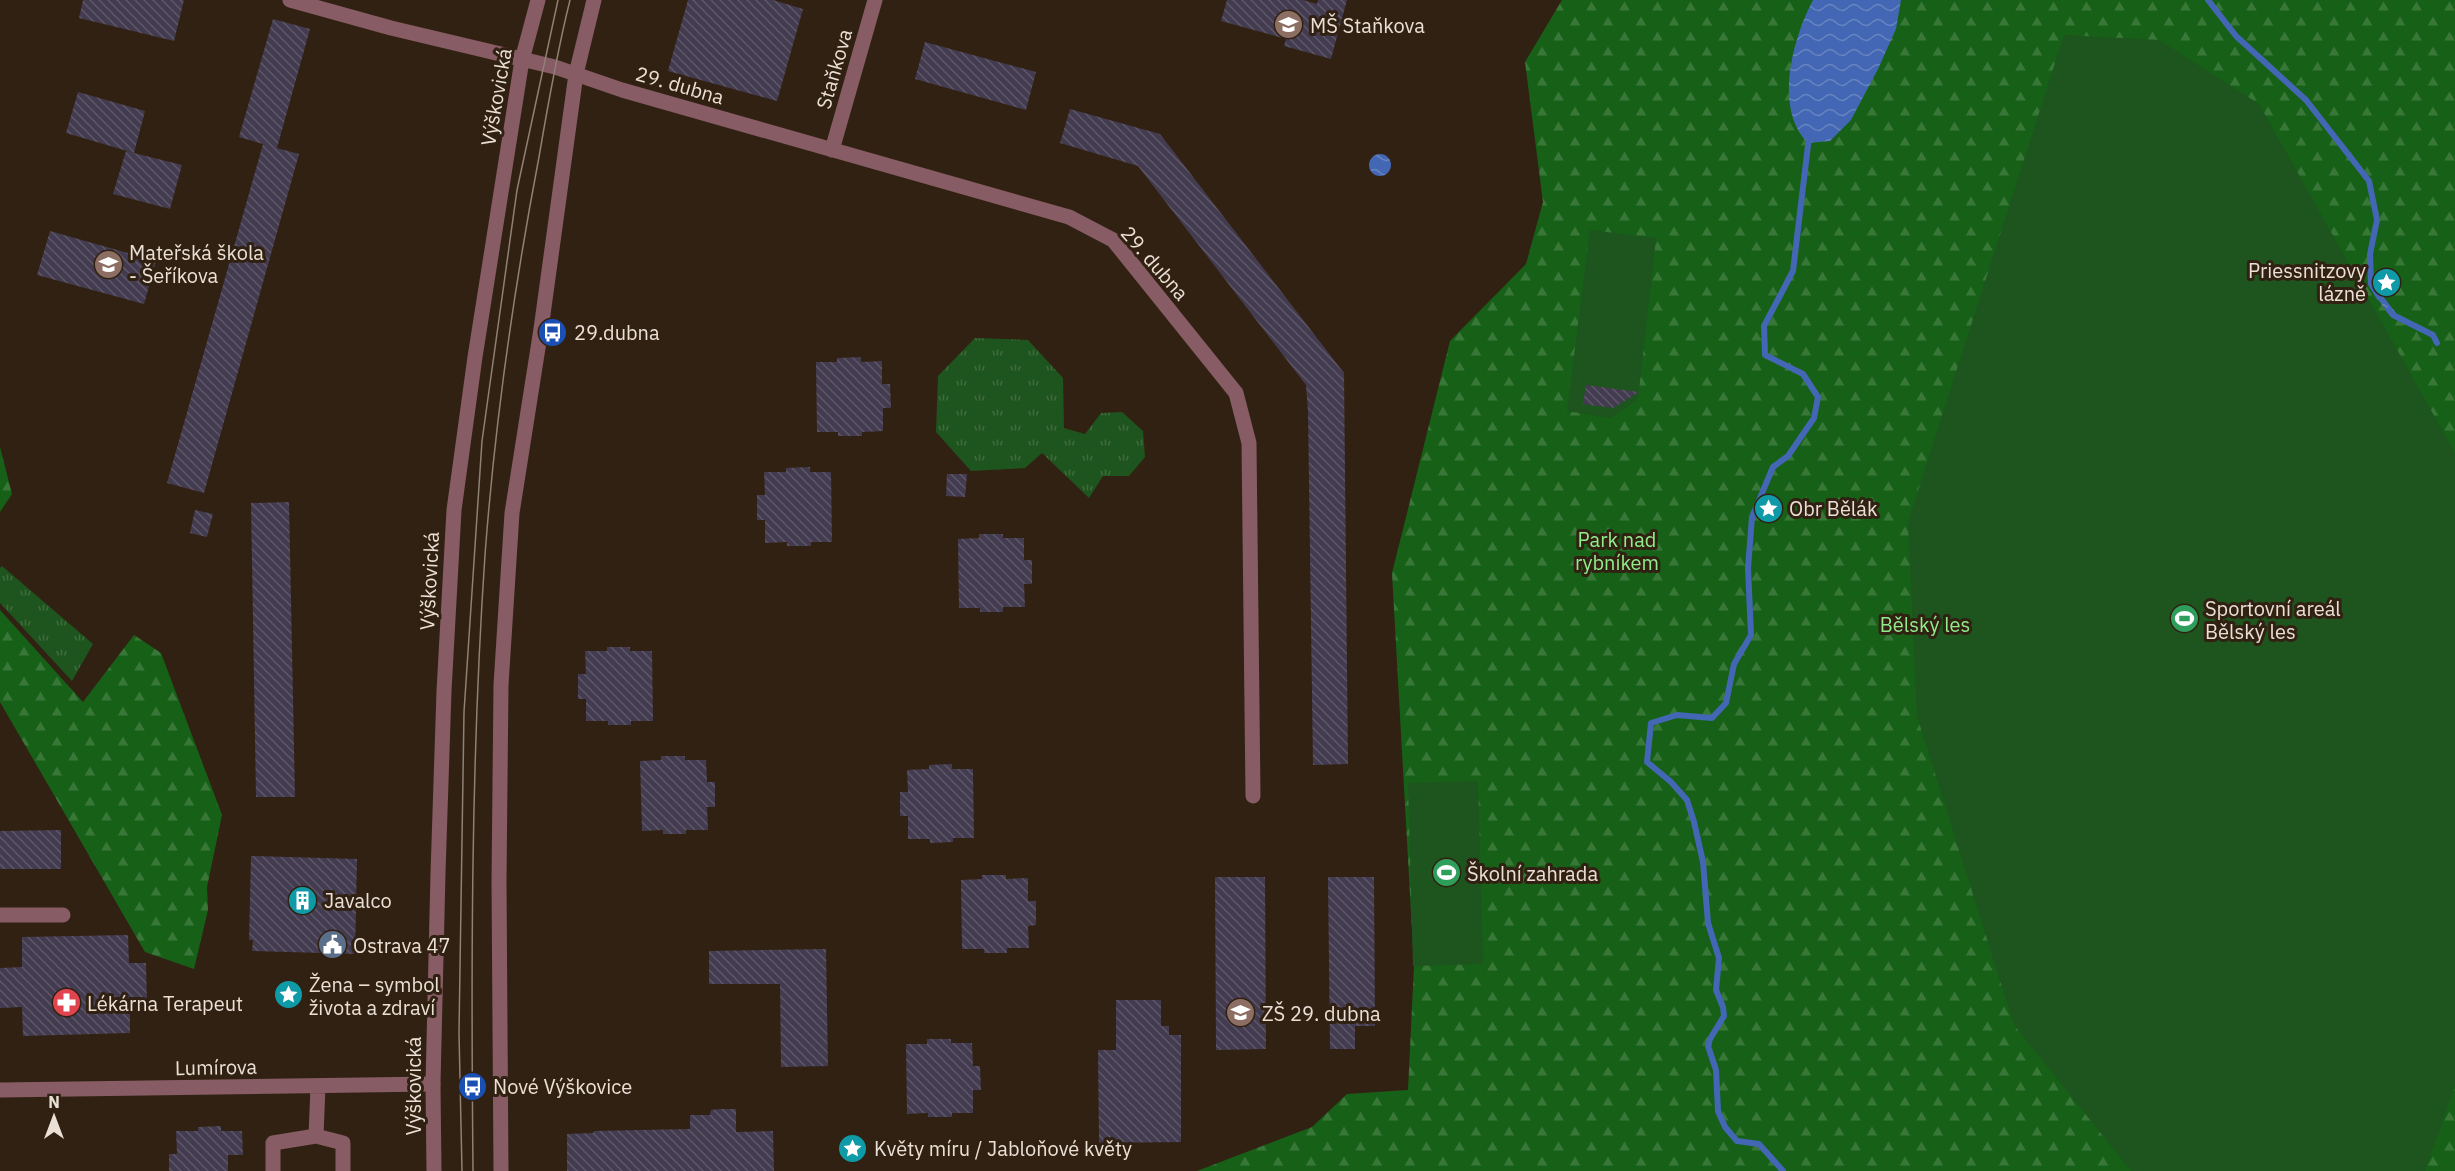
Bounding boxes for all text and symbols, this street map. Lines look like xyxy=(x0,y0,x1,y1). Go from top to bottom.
school or university icon: MŠ Staňkova xyxy=(1273,9,1305,41)
place label: MŠ Staňkova xyxy=(1310,12,1425,39)
street label: Staňkova xyxy=(810,25,858,112)
street label: Výškovická xyxy=(474,46,518,148)
street label: 29. dubna xyxy=(633,60,728,111)
street label: 29. dubna xyxy=(1115,220,1195,306)
place label: Mateřská škola - Šeříkova xyxy=(129,239,264,289)
school or university icon: Mateřská škola - Šeříkova xyxy=(92,248,124,280)
place label: Priessnitzovy lázně xyxy=(2248,257,2366,307)
place icon: Priessnitzovy lázně xyxy=(2371,266,2403,298)
bus stop icon: 29.dubna xyxy=(537,316,569,348)
place label: 29.dubna xyxy=(574,319,660,346)
place icon: Obr Bělák xyxy=(1752,492,1784,524)
place label: Obr Bělák xyxy=(1789,495,1878,522)
park label: Park nad rybníkem xyxy=(1575,526,1659,576)
street label: Výškovická xyxy=(413,531,445,631)
place label: Sportovní areál Bělský les xyxy=(2205,595,2341,645)
sports icon: Sportovní areál Bělský les xyxy=(2168,603,2200,635)
park label: Bělský les xyxy=(1880,611,1970,638)
sports icon: Školní zahrada xyxy=(1430,857,1462,889)
place label: Školní zahrada xyxy=(1467,860,1598,887)
building icon: Javalco xyxy=(287,884,319,916)
place label: Javalco xyxy=(324,887,392,914)
public building icon: Ostrava 47 xyxy=(316,929,348,961)
place label: Ostrava 47 xyxy=(353,932,451,959)
place label: Žena – symbol života a zdraví xyxy=(309,971,440,1021)
place icon: Žena – symbol života a zdraví xyxy=(272,979,304,1011)
pharmacy icon: Lékárna Terapeut xyxy=(50,987,82,1019)
place label: Lékárna Terapeut xyxy=(87,990,243,1017)
school or university icon: ZŠ 29. dubna xyxy=(1225,997,1257,1029)
place label: ZŠ 29. dubna xyxy=(1262,1000,1381,1027)
street label: Výškovická xyxy=(400,1036,427,1135)
street label: Lumírova xyxy=(175,1053,258,1081)
bus stop icon: Nové Výškovice xyxy=(456,1070,488,1102)
place label: Nové Výškovice xyxy=(493,1073,632,1100)
north arrow xyxy=(24,1087,84,1147)
text: N xyxy=(48,1092,60,1112)
place icon: Květy míru / Jabloňové květy xyxy=(837,1132,869,1164)
place label: Květy míru / Jabloňové květy xyxy=(874,1135,1132,1162)

